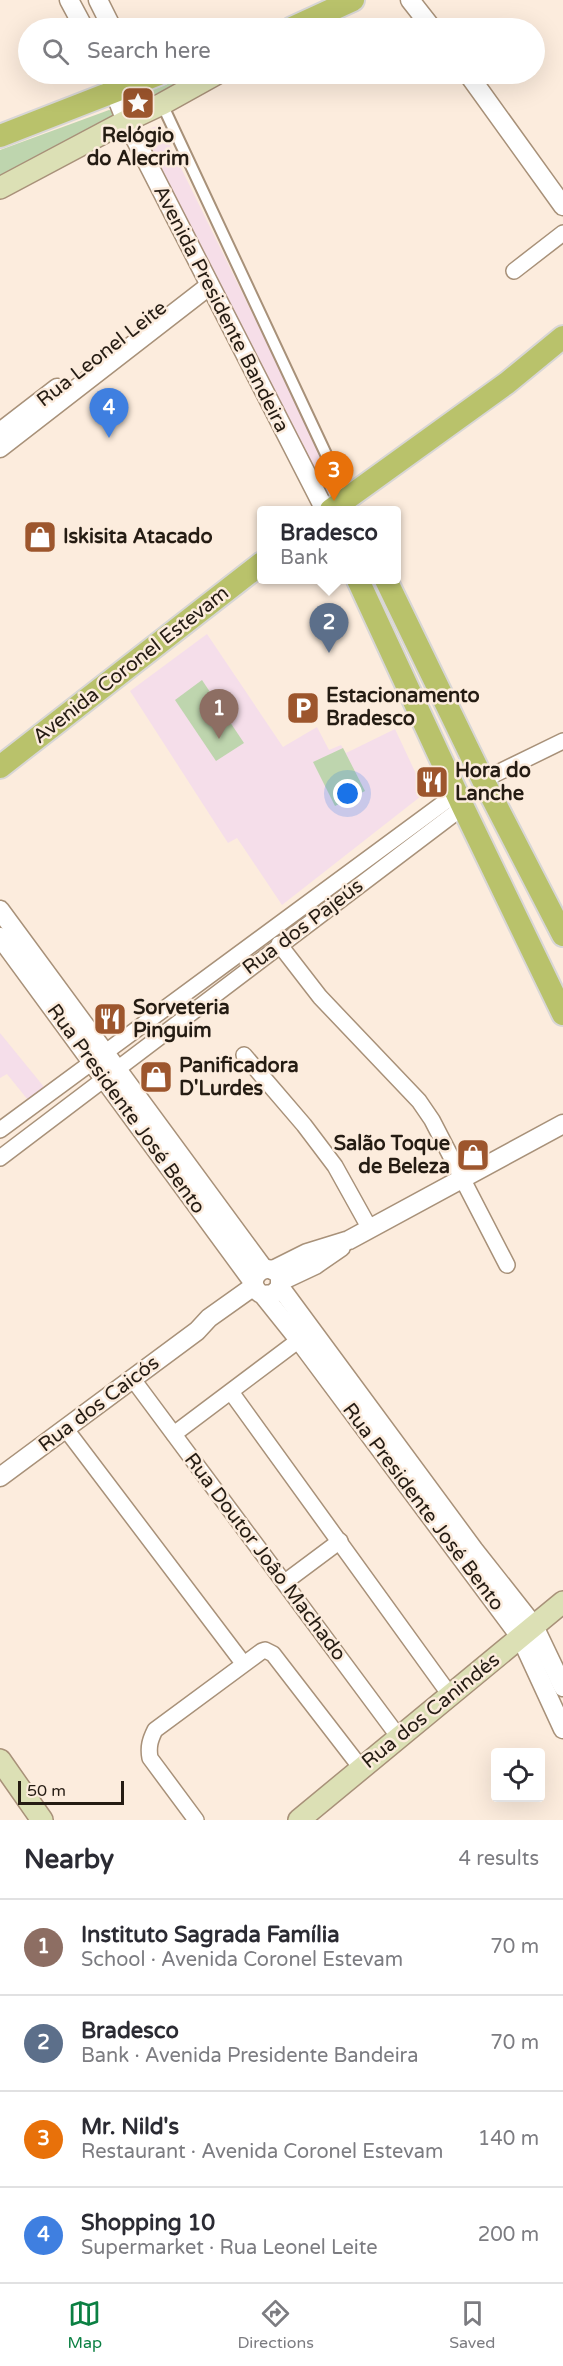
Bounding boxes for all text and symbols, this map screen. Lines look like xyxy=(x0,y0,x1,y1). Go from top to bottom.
search box xyxy=(18,18,545,84)
icon: search xyxy=(39,35,72,68)
text: Search here xyxy=(87,38,211,64)
place icon: Relógio do Alecrim xyxy=(120,85,156,121)
place label: Relógio do Alecrim xyxy=(87,124,189,171)
street label: Avenida Presidente Bandeira xyxy=(148,182,294,436)
street label: Rua Leonel Leite xyxy=(32,296,172,412)
pin: 4 xyxy=(90,388,128,438)
pin: 3 xyxy=(314,452,354,501)
popup xyxy=(257,506,401,584)
shop icon: Iskisita Atacado xyxy=(22,519,58,555)
text: Bradesco xyxy=(280,520,378,546)
place label: Iskisita Atacado xyxy=(63,525,213,549)
text: Bank xyxy=(280,546,328,570)
street label: Avenida Coronel Estevam xyxy=(28,581,234,749)
pin: 2 xyxy=(310,604,348,653)
place label: Estacionamento Bradesco xyxy=(326,684,480,731)
pin: 1 xyxy=(200,690,238,739)
parking icon: Estacionamento Bradesco xyxy=(285,690,321,726)
place label: Hora do Lanche xyxy=(455,759,531,806)
restaurant icon: Hora do Lanche xyxy=(414,764,450,800)
your location xyxy=(333,779,362,808)
street label: Rua dos Pajeús xyxy=(238,874,368,980)
place label: Sorveteria Pinguim xyxy=(133,996,230,1043)
street label: Rua Presidente José Bento xyxy=(42,999,210,1219)
restaurant icon: Sorveteria Pinguim xyxy=(92,1001,128,1037)
place label: Panificadora D'Lurdes xyxy=(179,1054,299,1101)
shop icon: Panificadora D'Lurdes xyxy=(138,1059,174,1095)
place label: Salão Toque de Beleza xyxy=(334,1132,450,1179)
shop icon: Salão Toque de Beleza xyxy=(455,1137,491,1173)
street label: Rua dos Caicós xyxy=(34,1351,164,1457)
street label: Rua Presidente José Bento xyxy=(337,1399,509,1615)
street label: Rua Doutor Joâo Machado xyxy=(179,1448,351,1666)
street label: Rua dos Canindés xyxy=(357,1648,505,1774)
map controls xyxy=(491,1748,545,1802)
button: locate xyxy=(491,1748,545,1802)
scale bar xyxy=(18,1778,124,1806)
text: 50 m xyxy=(27,1781,66,1801)
text: Nearby xyxy=(24,1844,114,1875)
text: 4 results xyxy=(459,1847,539,1871)
text: Instituto Sagrada Família xyxy=(81,1922,340,1948)
text: 1 xyxy=(37,1935,50,1959)
text: 70 m xyxy=(490,1935,539,1959)
text: School · Avenida Coronel Estevam xyxy=(81,1948,403,1972)
text: Bradesco xyxy=(81,2018,179,2044)
text: 2 xyxy=(37,2031,50,2055)
text: 70 m xyxy=(490,2031,539,2055)
text: Bank · Avenida Presidente Bandeira xyxy=(81,2044,419,2068)
text: Mr. Nild's xyxy=(81,2114,179,2140)
text: 3 xyxy=(37,2127,50,2151)
text: 140 m xyxy=(478,2127,539,2151)
text: Restaurant · Avenida Coronel Estevam xyxy=(81,2140,443,2164)
text: Shopping 10 xyxy=(81,2210,215,2236)
text: 4 xyxy=(37,2223,50,2247)
text: 200 m xyxy=(478,2223,539,2247)
text: Supermarket · Rua Leonel Leite xyxy=(81,2236,378,2260)
tab: Map xyxy=(68,2297,102,2353)
tab: Directions xyxy=(237,2297,314,2353)
tab: Saved xyxy=(449,2297,495,2353)

